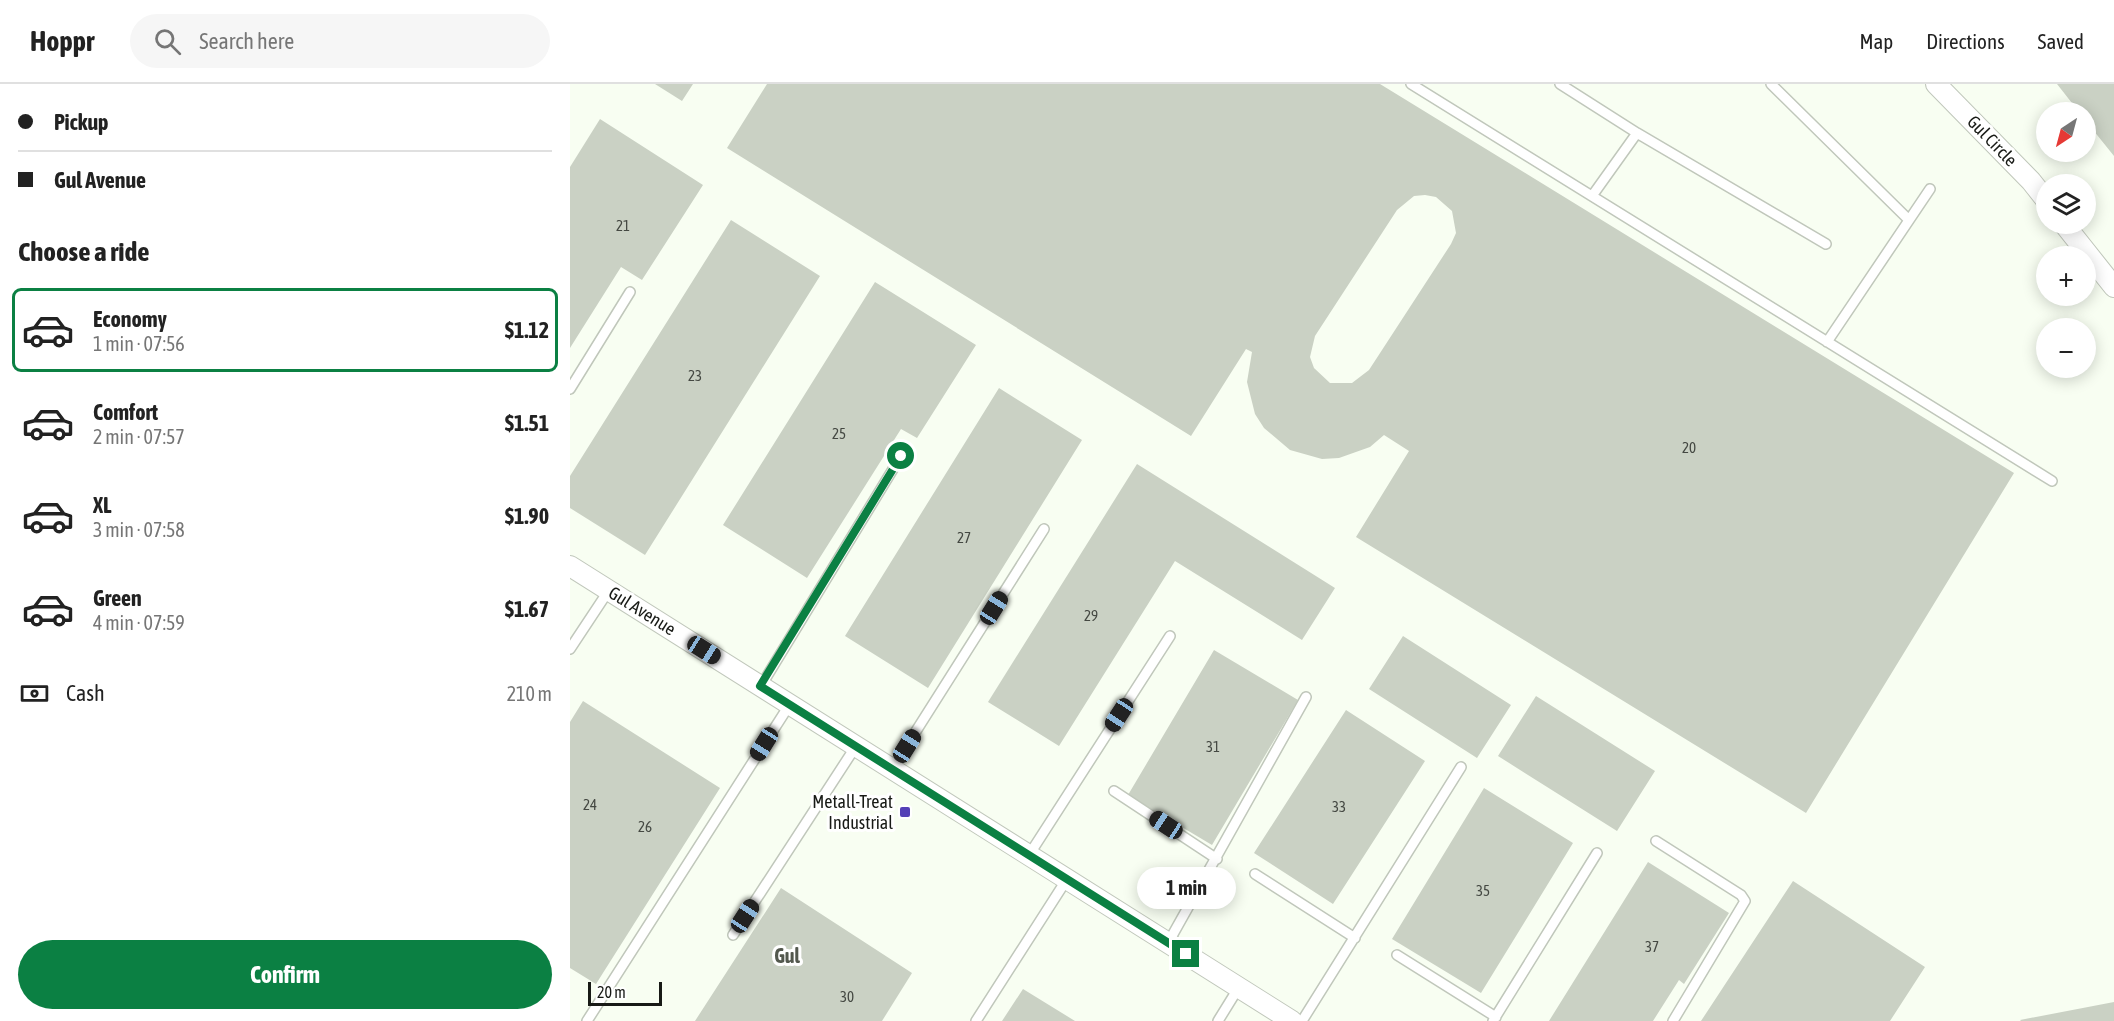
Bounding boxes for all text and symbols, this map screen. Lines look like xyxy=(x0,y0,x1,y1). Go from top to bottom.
search box xyxy=(130,14,550,68)
text: Hoppr xyxy=(30,25,94,57)
icon: search xyxy=(151,25,184,58)
text: Search here xyxy=(199,28,294,54)
text: Map xyxy=(1859,29,1893,53)
text: Directions xyxy=(1926,29,2005,53)
text: Saved xyxy=(2038,29,2084,53)
north arrow xyxy=(2036,102,2096,162)
map controls xyxy=(2036,102,2096,378)
text: Pickup xyxy=(54,109,109,135)
street label: Gul Circle xyxy=(1963,111,2022,170)
text: Gul Avenue xyxy=(54,167,146,193)
button: layers xyxy=(2036,174,2096,234)
house number: 21 xyxy=(616,217,630,234)
text: Choose a ride xyxy=(18,236,150,267)
button: + xyxy=(2036,246,2096,306)
icon: car xyxy=(21,303,75,357)
text: Economy xyxy=(93,306,167,332)
text: $1.12 xyxy=(505,317,549,343)
button: − xyxy=(2036,318,2096,378)
text: 1 min · 07:56 xyxy=(93,332,185,355)
house number: 23 xyxy=(688,367,702,384)
icon: car xyxy=(21,396,75,450)
text: Comfort xyxy=(93,399,158,425)
text: $1.51 xyxy=(505,410,549,436)
text: 2 min · 07:57 xyxy=(93,425,185,448)
house number: 25 xyxy=(832,425,846,442)
house number: 20 xyxy=(1682,439,1696,456)
route start xyxy=(887,442,914,469)
icon: car xyxy=(21,489,75,543)
text: XL xyxy=(93,492,111,518)
text: $1.90 xyxy=(505,503,549,529)
text: 3 min · 07:58 xyxy=(93,518,185,541)
house number: 27 xyxy=(957,529,971,546)
icon: car xyxy=(21,582,75,636)
street label: Gul Avenue xyxy=(605,582,680,639)
text: Green xyxy=(93,585,142,611)
car xyxy=(977,588,1011,628)
text: $1.67 xyxy=(505,596,549,622)
house number: 29 xyxy=(1084,607,1098,624)
text: 4 min · 07:59 xyxy=(93,611,185,634)
car xyxy=(684,633,724,667)
icon: cash xyxy=(18,677,51,710)
text: Cash xyxy=(66,680,105,706)
text: 210 m xyxy=(507,682,552,705)
car xyxy=(1102,695,1136,735)
car xyxy=(747,724,781,764)
car xyxy=(890,726,924,766)
house number: 31 xyxy=(1206,738,1220,755)
place label: Metall-Treat Industrial xyxy=(812,791,893,833)
house number: 24 xyxy=(583,796,597,813)
house number: 33 xyxy=(1332,798,1346,815)
marker: Metall-Treat Industrial xyxy=(898,805,912,819)
car xyxy=(1146,808,1186,842)
house number: 26 xyxy=(638,818,652,835)
callout: 1 min xyxy=(1136,867,1236,909)
text: 1 min xyxy=(1166,876,1207,899)
house number: 35 xyxy=(1476,882,1490,899)
car xyxy=(728,896,762,936)
house number: 37 xyxy=(1645,938,1659,955)
button: Confirm xyxy=(18,940,552,1009)
route end xyxy=(1172,940,1199,967)
district label: Gul xyxy=(774,944,800,967)
scale bar xyxy=(588,979,662,1006)
text: 20 m xyxy=(597,983,626,1001)
house number: 30 xyxy=(840,988,854,1005)

